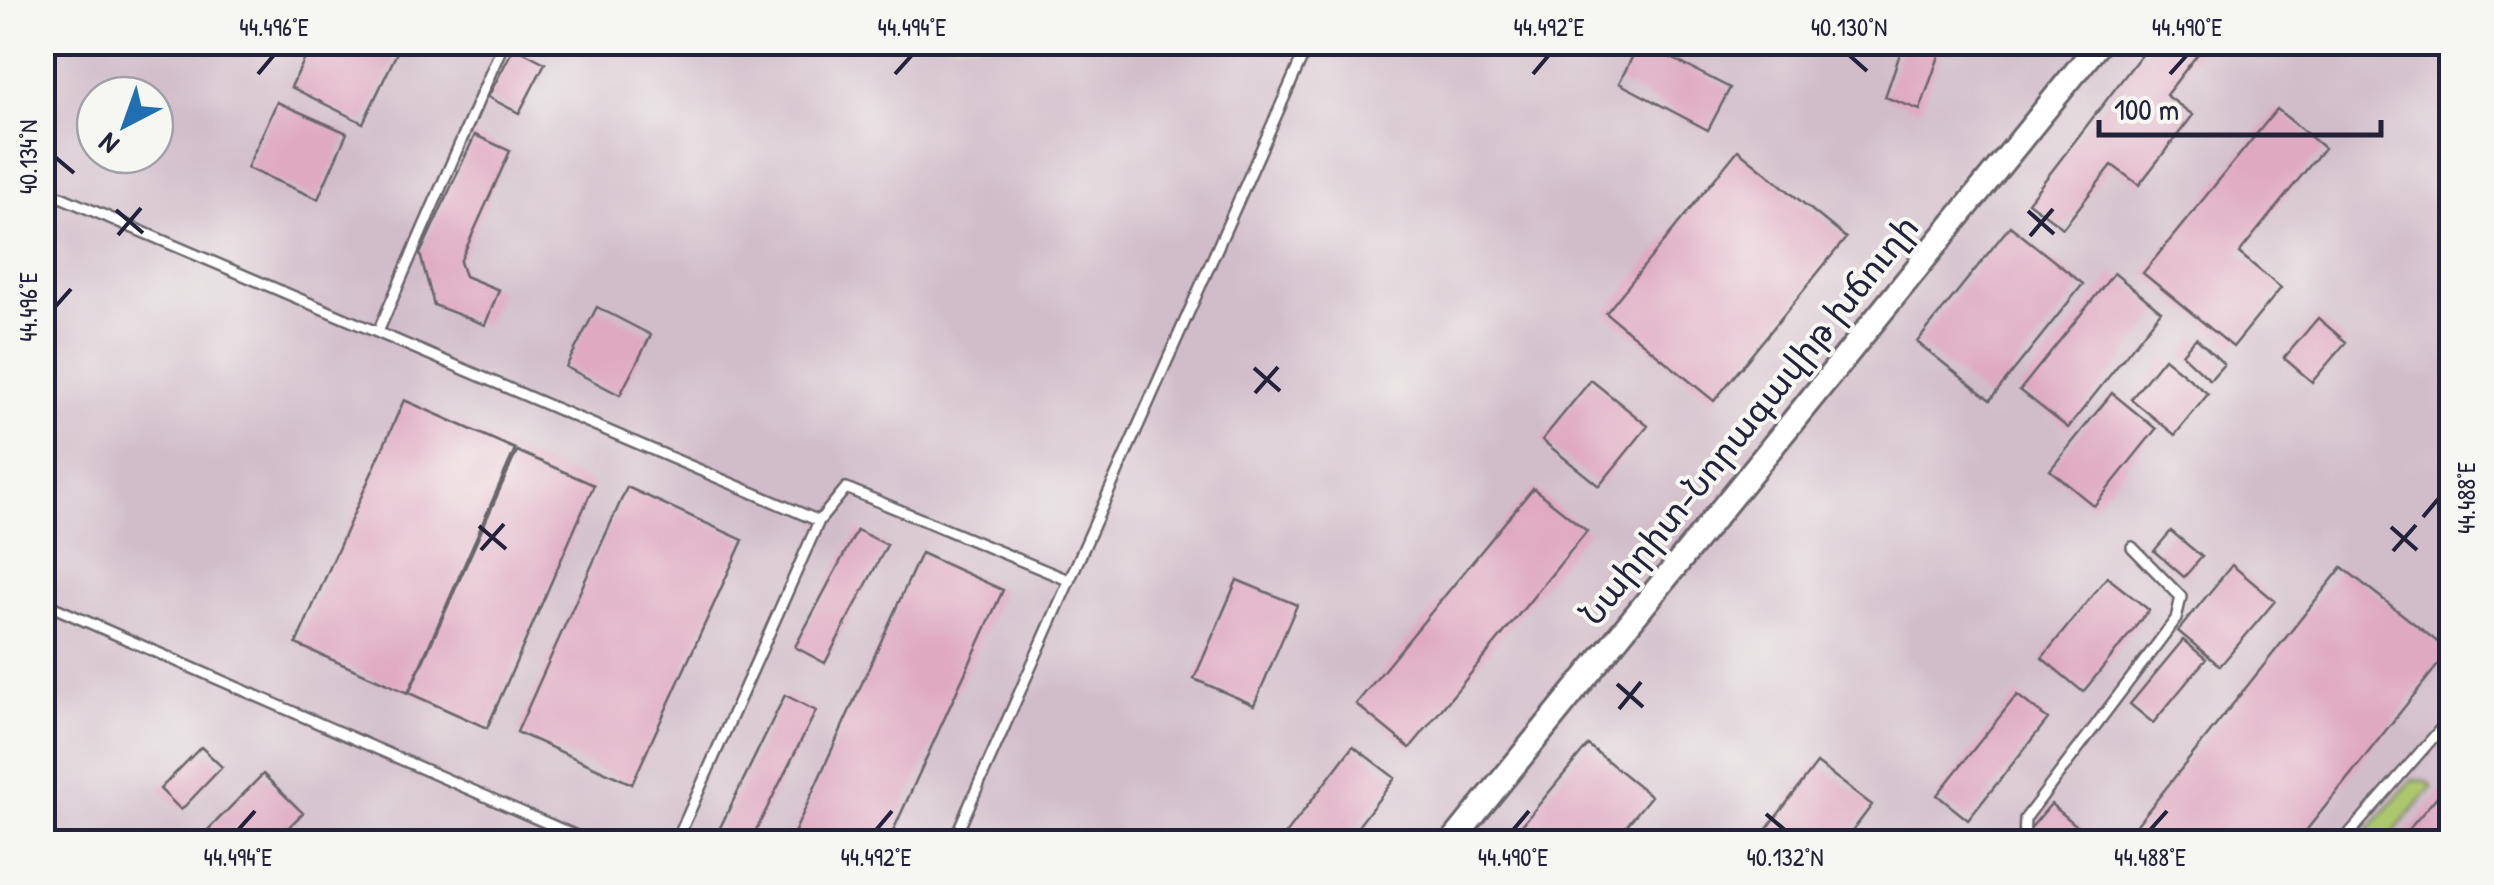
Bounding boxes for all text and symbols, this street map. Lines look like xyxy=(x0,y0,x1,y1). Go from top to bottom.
text: 44.496°E xyxy=(239,10,309,44)
text: 44.494°E xyxy=(878,10,946,44)
text: 44.492°E xyxy=(1513,10,1585,44)
text: 40.130°N xyxy=(1811,10,1887,44)
text: 44.490°E xyxy=(2152,10,2222,44)
north arrow xyxy=(75,75,175,175)
scale bar xyxy=(2099,75,2382,137)
text: 100 m xyxy=(2114,89,2179,129)
text: 40.134°N xyxy=(11,120,45,194)
text: N xyxy=(90,125,127,163)
street label: Նաիրիտ-Նորագավիթ խճուղի xyxy=(1568,205,1929,635)
text: 44.496°E xyxy=(11,272,45,342)
text: 44.488°E xyxy=(2449,462,2483,534)
text: 44.494°E xyxy=(204,840,272,874)
text: 44.492°E xyxy=(840,840,912,874)
text: 44.490°E xyxy=(1478,840,1548,874)
text: 40.132°N xyxy=(1746,840,1824,874)
text: 44.488°E xyxy=(2114,840,2186,874)

